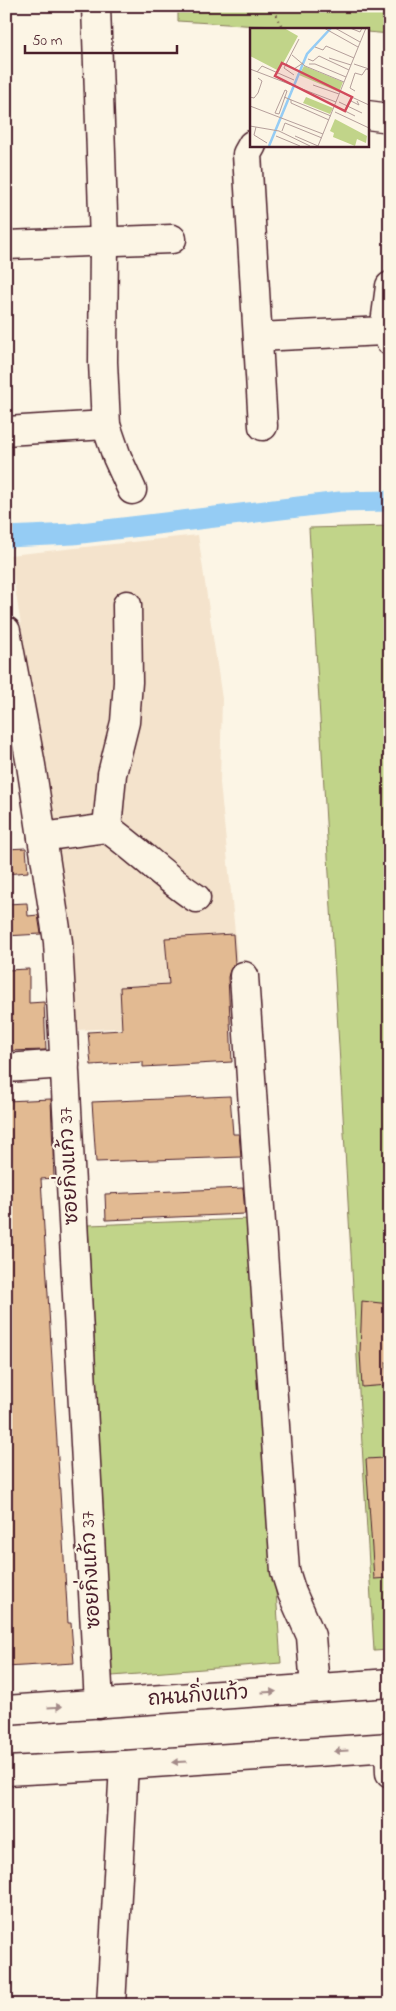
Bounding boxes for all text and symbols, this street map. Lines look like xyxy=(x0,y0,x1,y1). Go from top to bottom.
scale bar xyxy=(25,22,178,54)
inset map xyxy=(250,28,368,146)
text: 50 m xyxy=(32,30,63,52)
street label: ซอยกิ่งแก้ว 37 xyxy=(46,1106,88,1226)
street label: ซอยกิ่งแก้ว 37 xyxy=(68,1510,110,1630)
street label: ถนนกิ่งแก้ว xyxy=(147,1673,249,1715)
one-way arrow xyxy=(262,1687,278,1695)
one-way arrow xyxy=(47,1703,63,1711)
one-way arrow xyxy=(333,1747,349,1755)
one-way arrow xyxy=(171,1758,187,1766)

